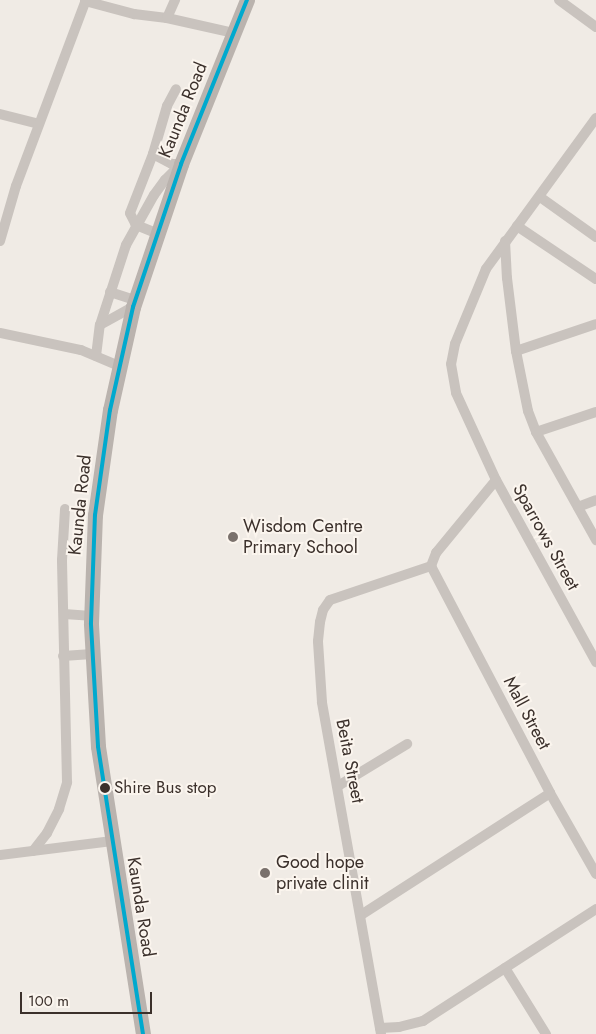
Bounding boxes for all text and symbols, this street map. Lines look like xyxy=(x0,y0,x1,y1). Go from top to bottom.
street label: Kaunda Road xyxy=(154,59,212,161)
street label: Kaunda Road xyxy=(64,454,96,556)
street label: Sparrows Street xyxy=(508,480,584,594)
place label: Wisdom Centre Primary School xyxy=(243,516,363,558)
marker: Wisdom Centre Primary School xyxy=(227,531,239,543)
street label: Mall Street xyxy=(499,673,555,753)
street label: Beita Street xyxy=(331,717,369,805)
place label: Shire Bus stop xyxy=(114,778,216,798)
marker: Shire Bus stop xyxy=(100,783,110,793)
place label: Good hope private clinit xyxy=(276,852,369,894)
street label: Kaunda Road xyxy=(122,855,160,959)
marker: Good hope private clinit xyxy=(258,866,272,880)
scale bar xyxy=(22,982,155,1014)
text: 100 m xyxy=(28,990,69,1012)

